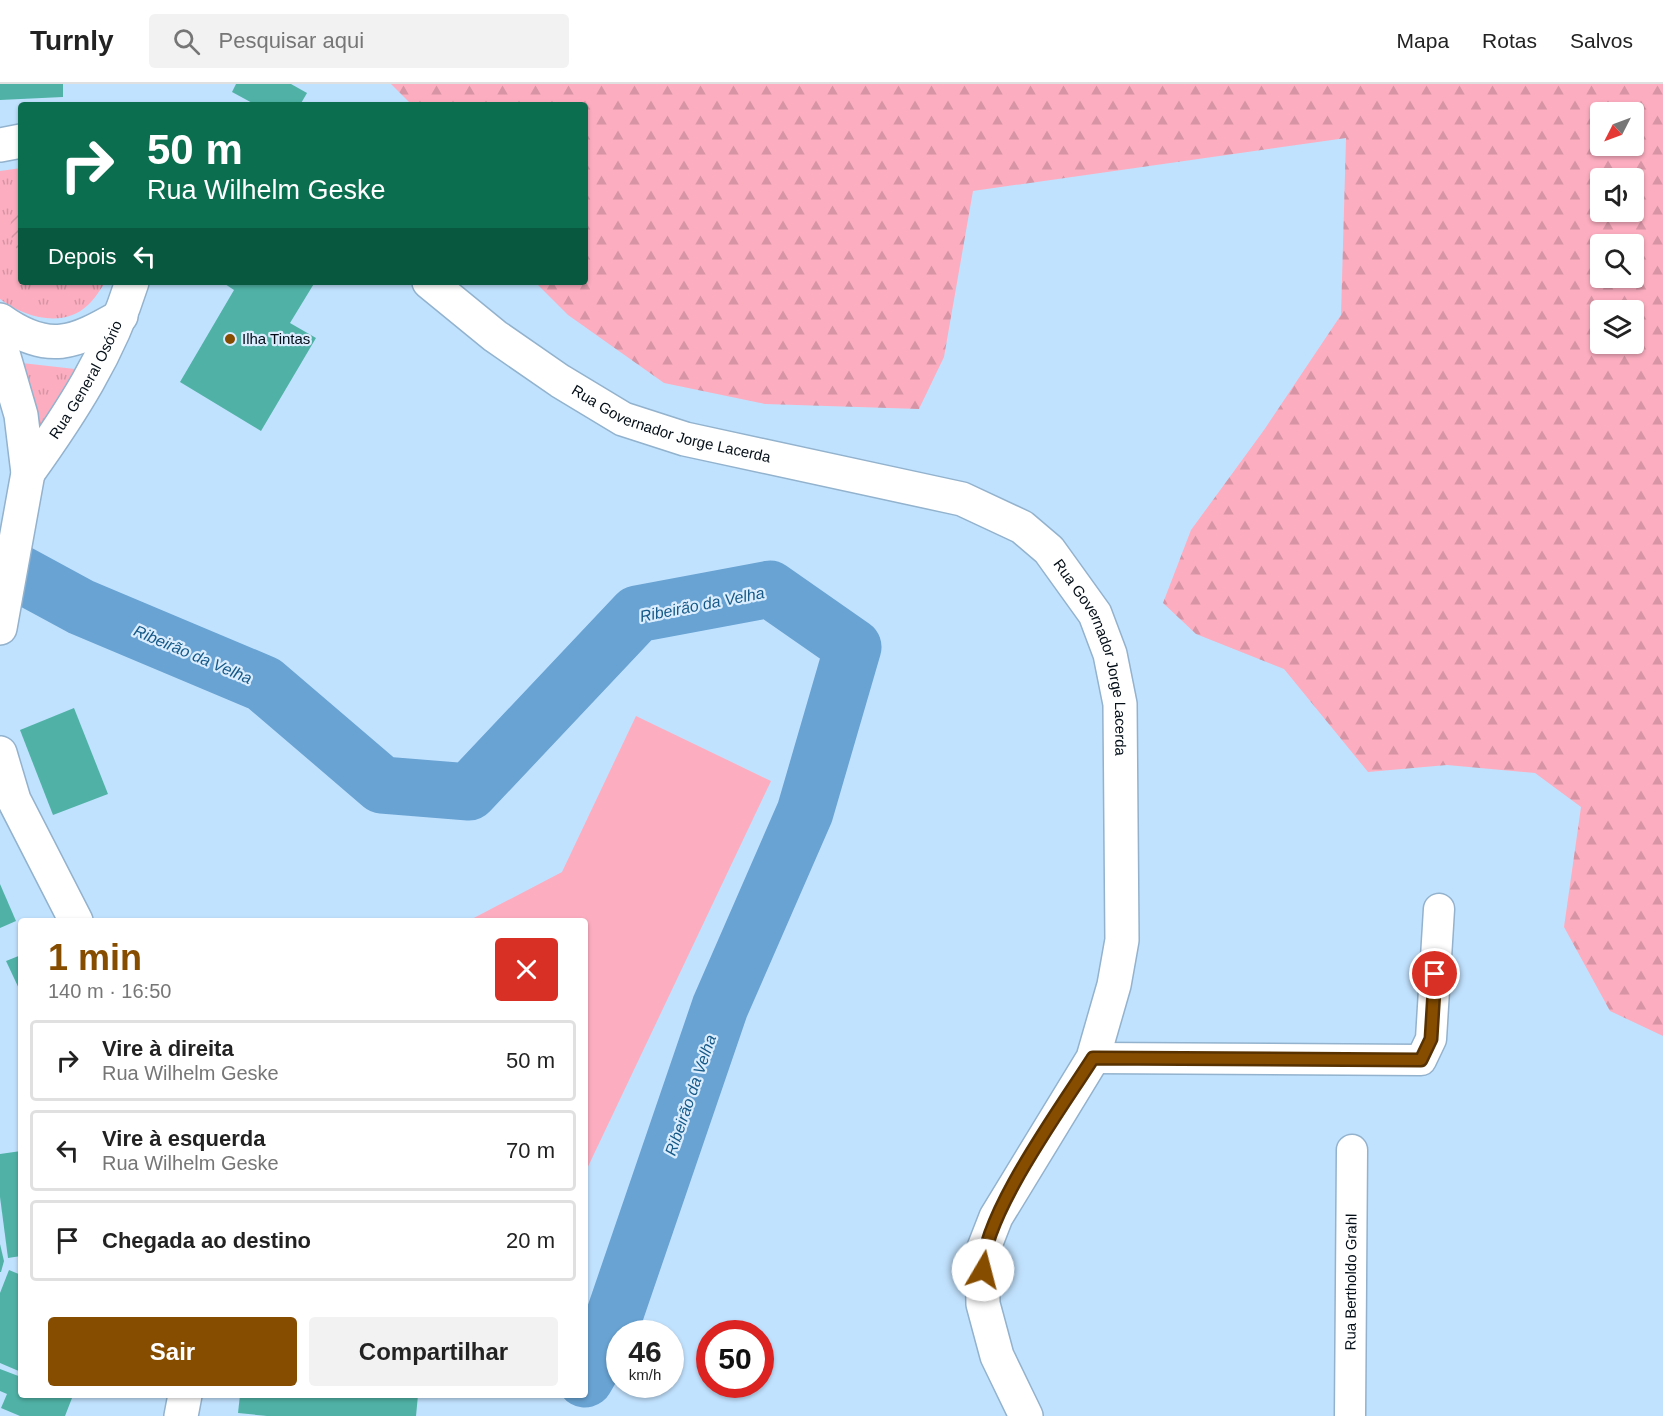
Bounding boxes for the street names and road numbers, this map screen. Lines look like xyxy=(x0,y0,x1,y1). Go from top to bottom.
street label: Rua General Osório xyxy=(45,318,125,442)
street label: Rua Governador Jorge Lacerda xyxy=(569,381,773,465)
street label: Rua Governador Jorge Lacerda xyxy=(1050,556,1129,757)
street label: Rua Bertholdo Grahl xyxy=(1341,1214,1360,1350)

